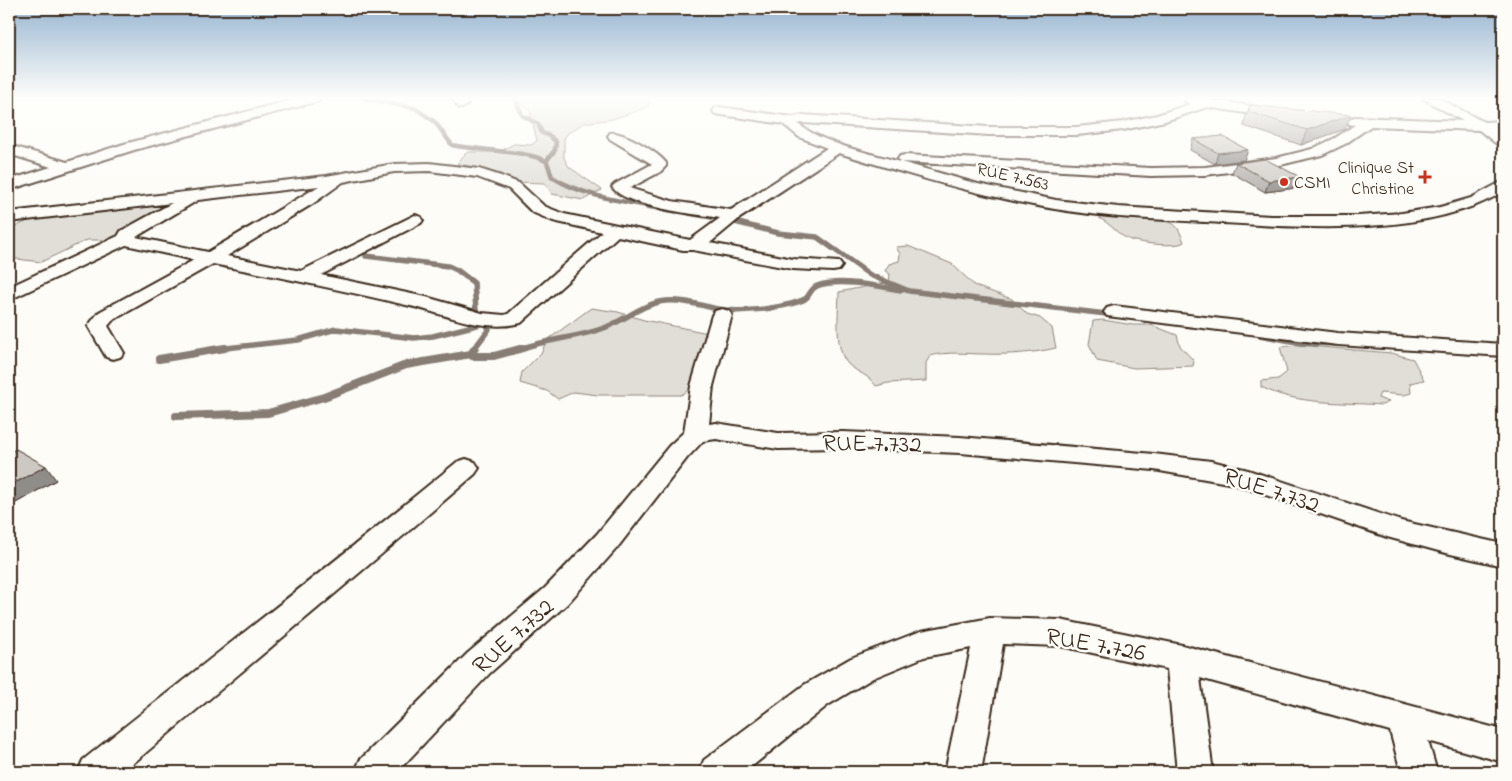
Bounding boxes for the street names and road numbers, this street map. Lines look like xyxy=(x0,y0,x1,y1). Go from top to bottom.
street label: RUE 7.563 xyxy=(974,157,1051,199)
street label: RUE 7.732 xyxy=(822,426,922,464)
street label: RUE 7.732 xyxy=(1218,459,1324,524)
street label: RUE 7.732 xyxy=(465,591,563,684)
street label: RUE 7.726 xyxy=(1043,620,1148,672)

